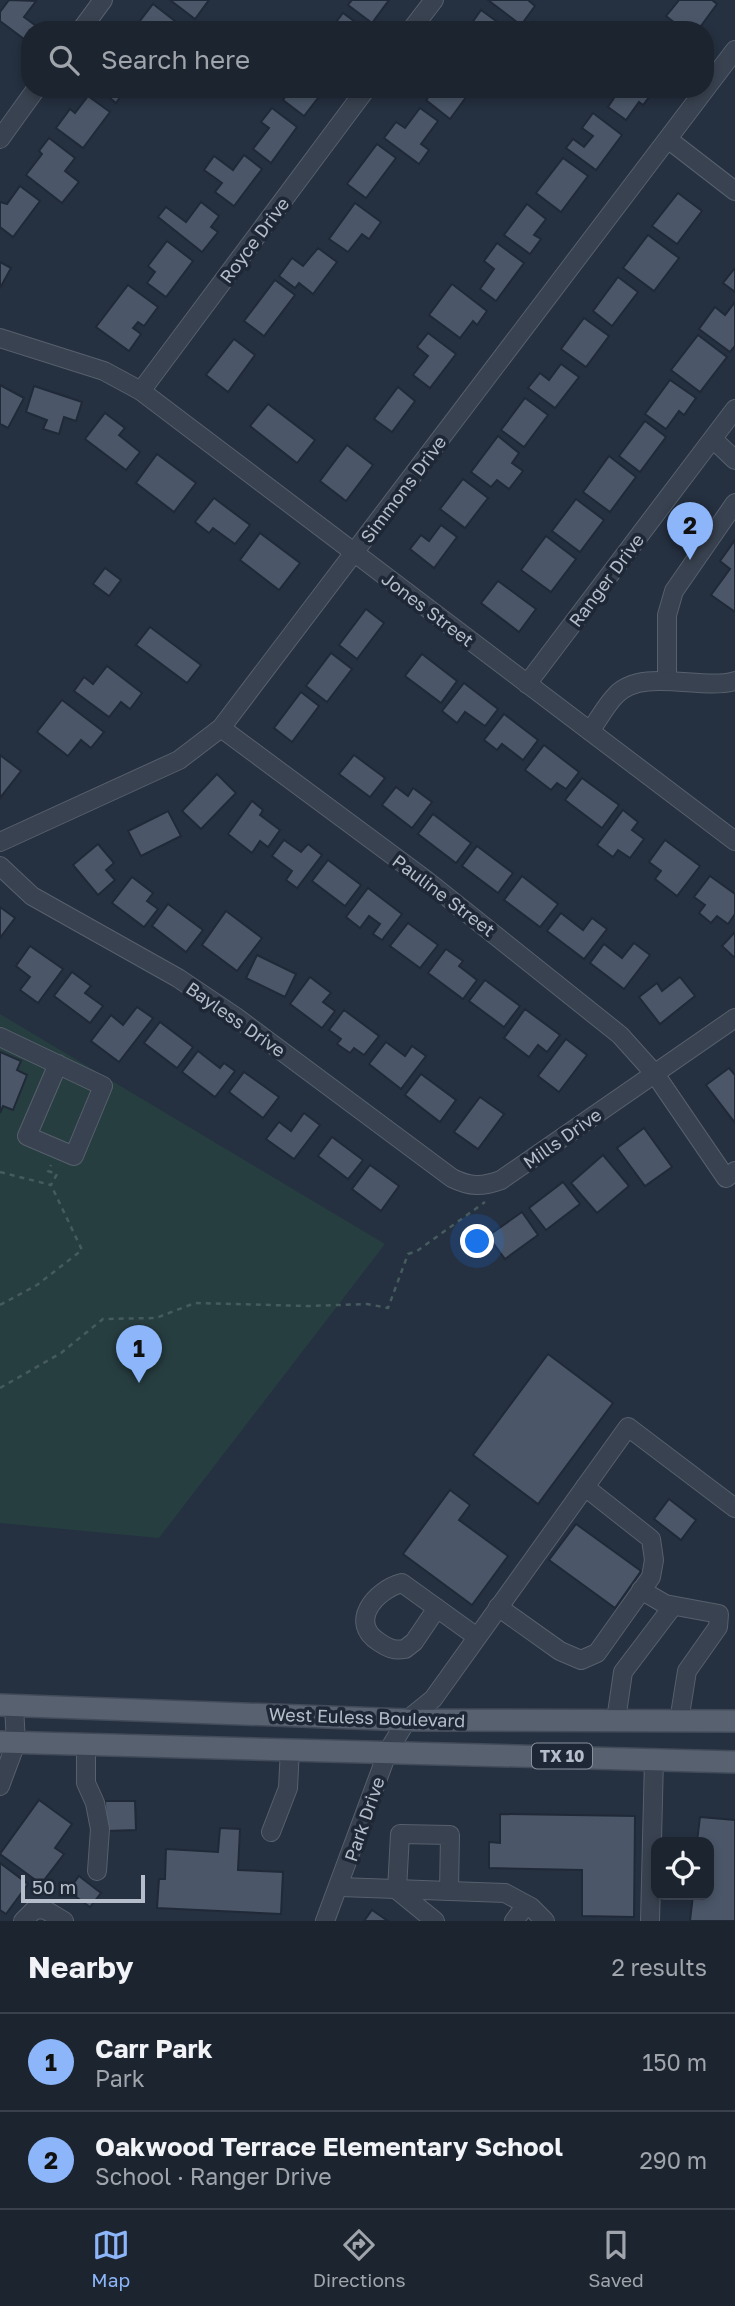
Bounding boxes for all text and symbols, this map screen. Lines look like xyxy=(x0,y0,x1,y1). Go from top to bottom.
search box xyxy=(21,21,714,98)
icon: search xyxy=(45,41,83,79)
text: Search here xyxy=(101,44,250,75)
street label: Royce Drive xyxy=(215,193,293,287)
street label: Simmons Drive xyxy=(355,431,451,547)
pin: 2 xyxy=(667,502,713,560)
street label: Ranger Drive xyxy=(564,529,648,631)
street label: Jones Street xyxy=(378,567,478,651)
street label: Pauline Street xyxy=(388,849,500,941)
street label: Bayless Drive xyxy=(182,977,290,1061)
street label: Mills Drive xyxy=(519,1103,605,1173)
your location xyxy=(460,1224,494,1258)
pin: 1 xyxy=(116,1325,162,1383)
street label: West Euless Boulevard xyxy=(268,1703,466,1731)
road number: TX 10 xyxy=(532,1744,592,1768)
street label: Park Drive xyxy=(339,1774,389,1864)
map controls xyxy=(651,1837,714,1900)
button: locate xyxy=(651,1837,714,1900)
scale bar xyxy=(21,1872,145,1904)
text: 50 m xyxy=(32,1875,76,1898)
text: Nearby xyxy=(28,1949,133,1985)
text: 2 results xyxy=(611,1953,707,1981)
text: Carr Park xyxy=(95,2033,213,2064)
text: 1 xyxy=(45,2048,57,2076)
text: 150 m xyxy=(642,2048,707,2076)
text: Park xyxy=(95,2064,145,2092)
text: Oakwood Terrace Elementary School xyxy=(95,2131,563,2162)
text: 2 xyxy=(44,2146,58,2174)
text: 290 m xyxy=(639,2146,707,2174)
text: School · Ranger Drive xyxy=(95,2162,332,2190)
tab: Map xyxy=(91,2226,130,2291)
tab: Directions xyxy=(313,2226,406,2291)
tab: Saved xyxy=(588,2226,644,2291)

